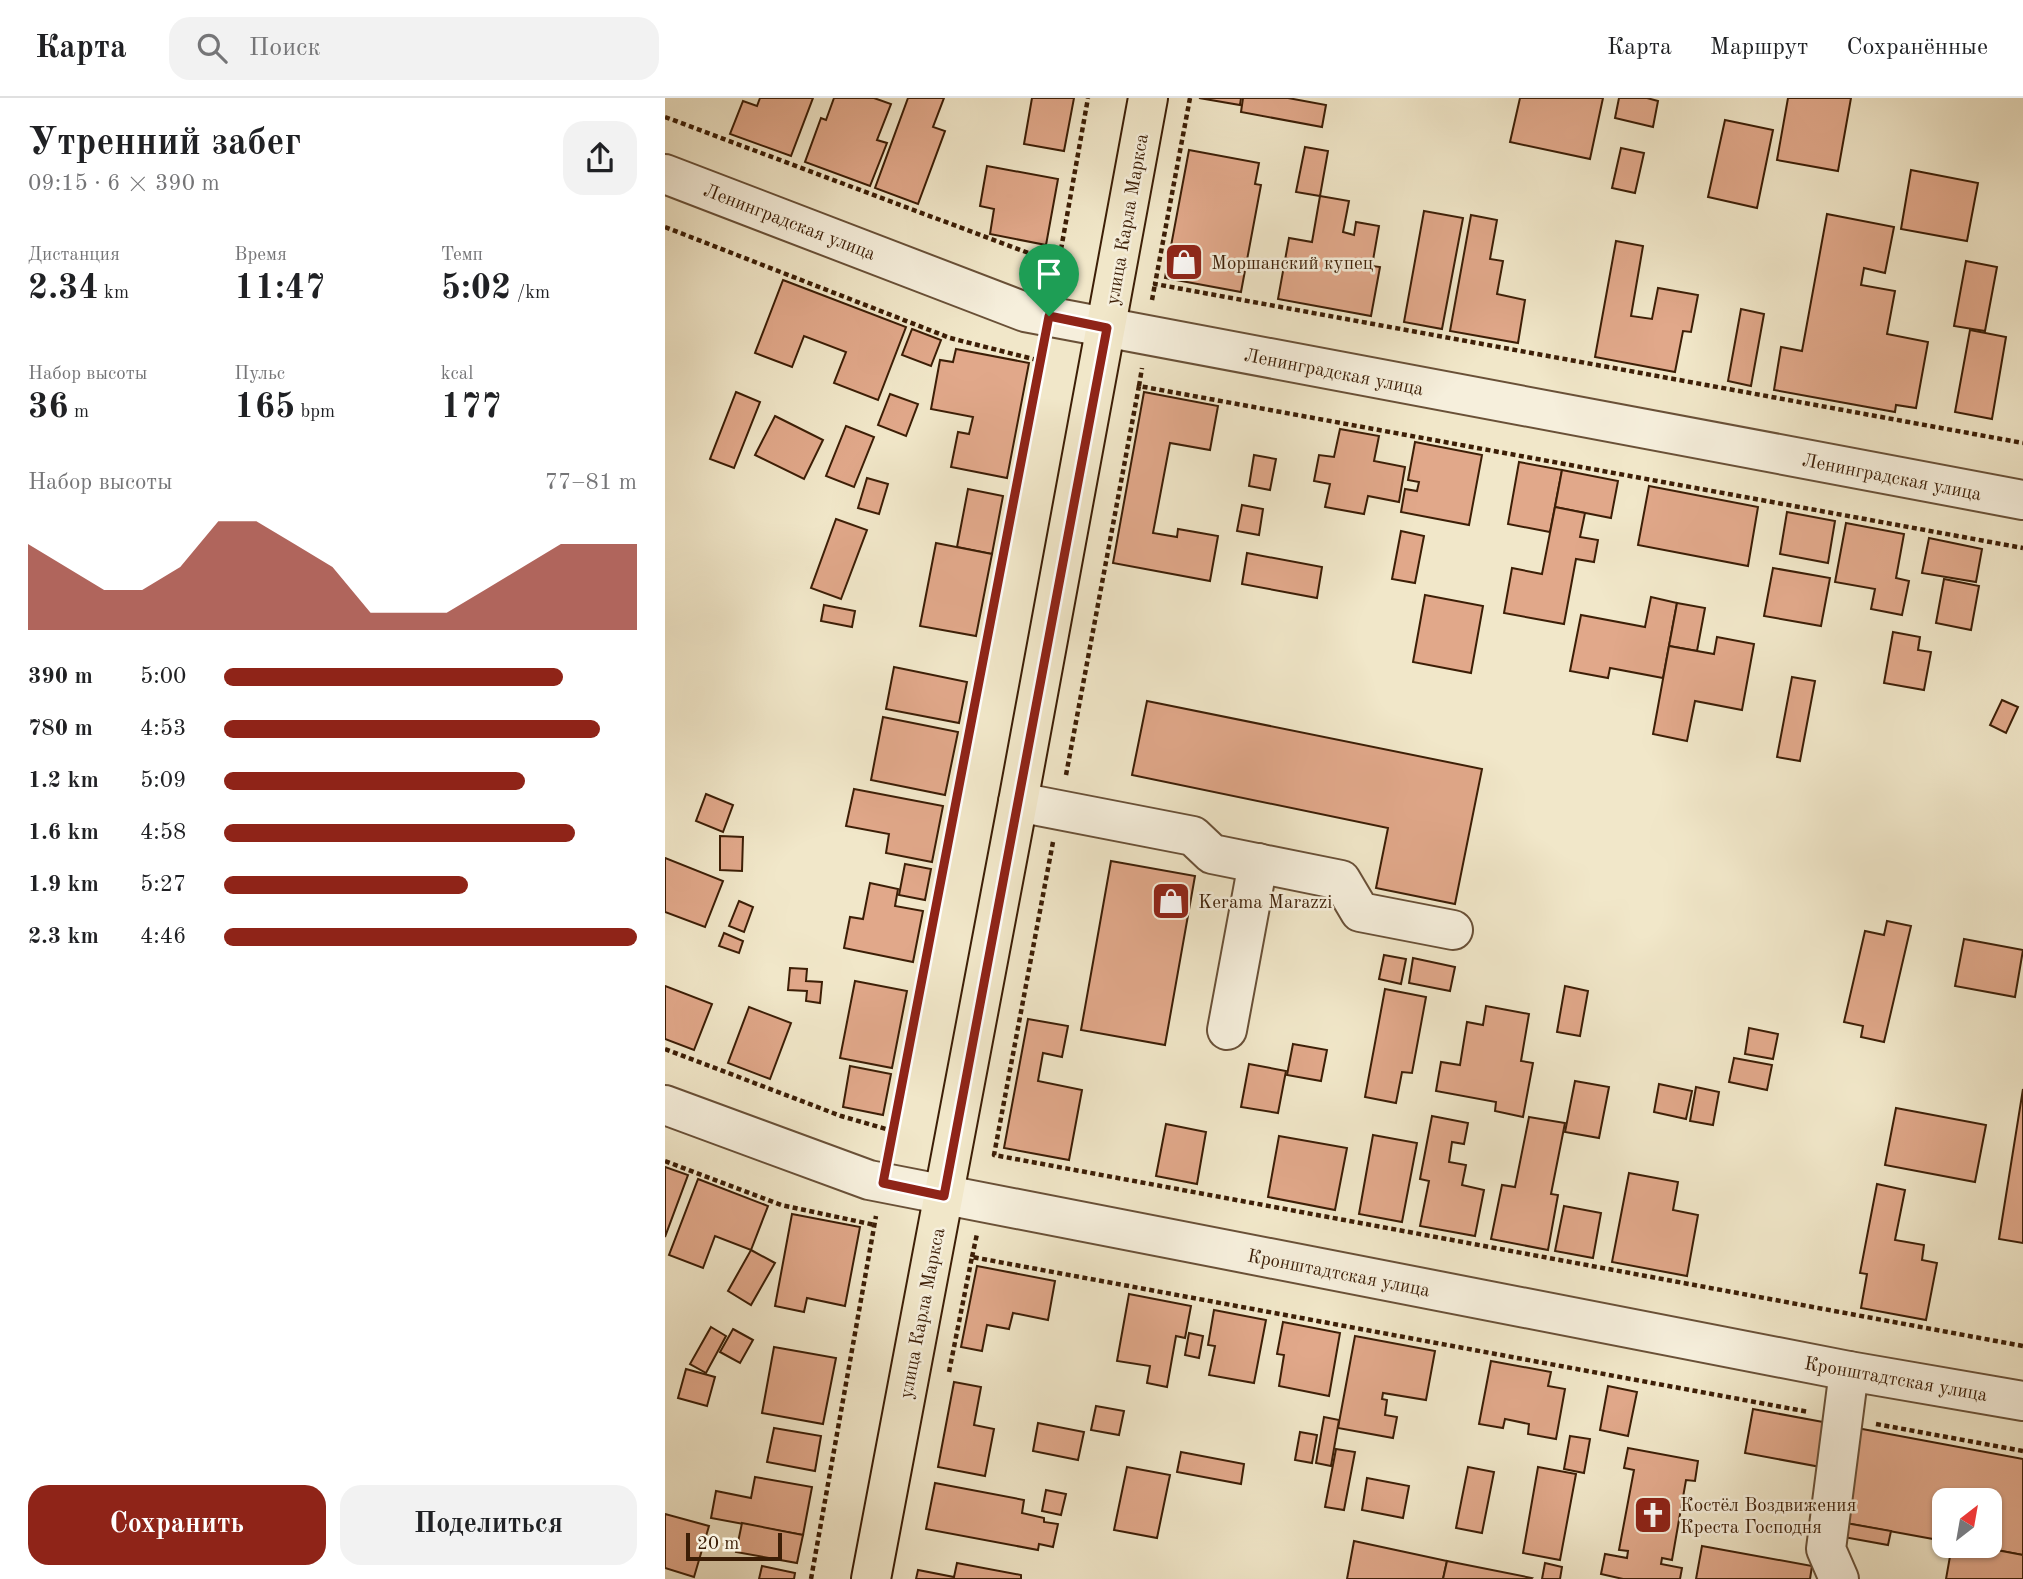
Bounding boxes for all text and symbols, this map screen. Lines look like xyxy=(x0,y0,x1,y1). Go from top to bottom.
search box xyxy=(169,17,659,80)
icon: search xyxy=(193,29,231,67)
text: Карта xyxy=(35,32,127,65)
text: Поиск xyxy=(249,35,321,61)
text: Карта xyxy=(1607,36,1672,60)
text: Маршрут xyxy=(1710,36,1808,60)
text: Сохранённые xyxy=(1846,36,1988,60)
button: share xyxy=(563,121,637,195)
text: Утренний забег xyxy=(28,125,301,163)
street label: улица Карла Маркса xyxy=(1104,132,1153,307)
text: 09:15 · 6 × 390 m xyxy=(28,172,220,195)
street label: Ленинградская улица xyxy=(701,182,878,265)
shop icon: Моршанский купец xyxy=(1163,241,1205,283)
pin xyxy=(1019,244,1079,316)
text: Дистанция xyxy=(28,246,120,265)
text: Время xyxy=(234,246,287,265)
text: Темп xyxy=(441,246,483,265)
icon: arrive xyxy=(1030,255,1068,293)
place label: Моршанский купец xyxy=(1211,255,1374,274)
text: 2.34 xyxy=(28,271,99,306)
text: 11:47 xyxy=(234,271,325,306)
text: 5:02 xyxy=(441,271,511,306)
text: km xyxy=(99,284,129,303)
text: /km xyxy=(511,284,550,303)
street label: Ленинградская улица xyxy=(1242,347,1425,400)
text: Набор высоты xyxy=(28,365,147,384)
text: Пульс xyxy=(234,365,285,384)
text: kcal xyxy=(441,365,473,384)
text: 36 xyxy=(28,390,69,425)
text: 165 xyxy=(234,390,295,425)
text: 177 xyxy=(441,390,502,425)
text: m xyxy=(69,403,89,422)
text: bpm xyxy=(295,403,335,422)
street label: Ленинградская улица xyxy=(1800,452,1983,505)
text: Набор высоты xyxy=(28,471,172,494)
text: 77–81 m xyxy=(545,471,637,494)
text: 390 m xyxy=(28,665,93,688)
text: 5:00 xyxy=(140,665,186,688)
text: 780 m xyxy=(28,717,93,740)
text: 4:53 xyxy=(140,717,186,740)
text: 1.2 km xyxy=(28,769,99,792)
text: 5:09 xyxy=(140,769,186,792)
text: 1.6 km xyxy=(28,821,99,844)
text: 4:58 xyxy=(140,821,186,844)
text: 1.9 km xyxy=(28,873,99,896)
text: 5:27 xyxy=(140,873,186,896)
shop icon: Kerama Marazzi xyxy=(1150,880,1192,922)
place label: Kerama Marazzi xyxy=(1198,894,1332,913)
text: 2.3 km xyxy=(28,925,99,948)
text: 4:46 xyxy=(140,925,186,948)
street label: улица Карла Маркса xyxy=(898,1226,949,1401)
street label: Кронштадтская улица xyxy=(1246,1247,1432,1302)
street label: Кронштадтская улица xyxy=(1803,1355,1989,1406)
button: Сохранить xyxy=(28,1485,326,1565)
button: Поделиться xyxy=(340,1485,637,1565)
north arrow xyxy=(1932,1488,2002,1558)
map controls xyxy=(1932,1488,2002,1558)
church icon: Костёл Воздвижения Креста Господня xyxy=(1632,1494,1674,1536)
place label: Костёл Воздвижения Креста Господня xyxy=(1680,1497,1857,1538)
scale bar xyxy=(686,1530,782,1562)
text: 20 m xyxy=(697,1535,739,1554)

